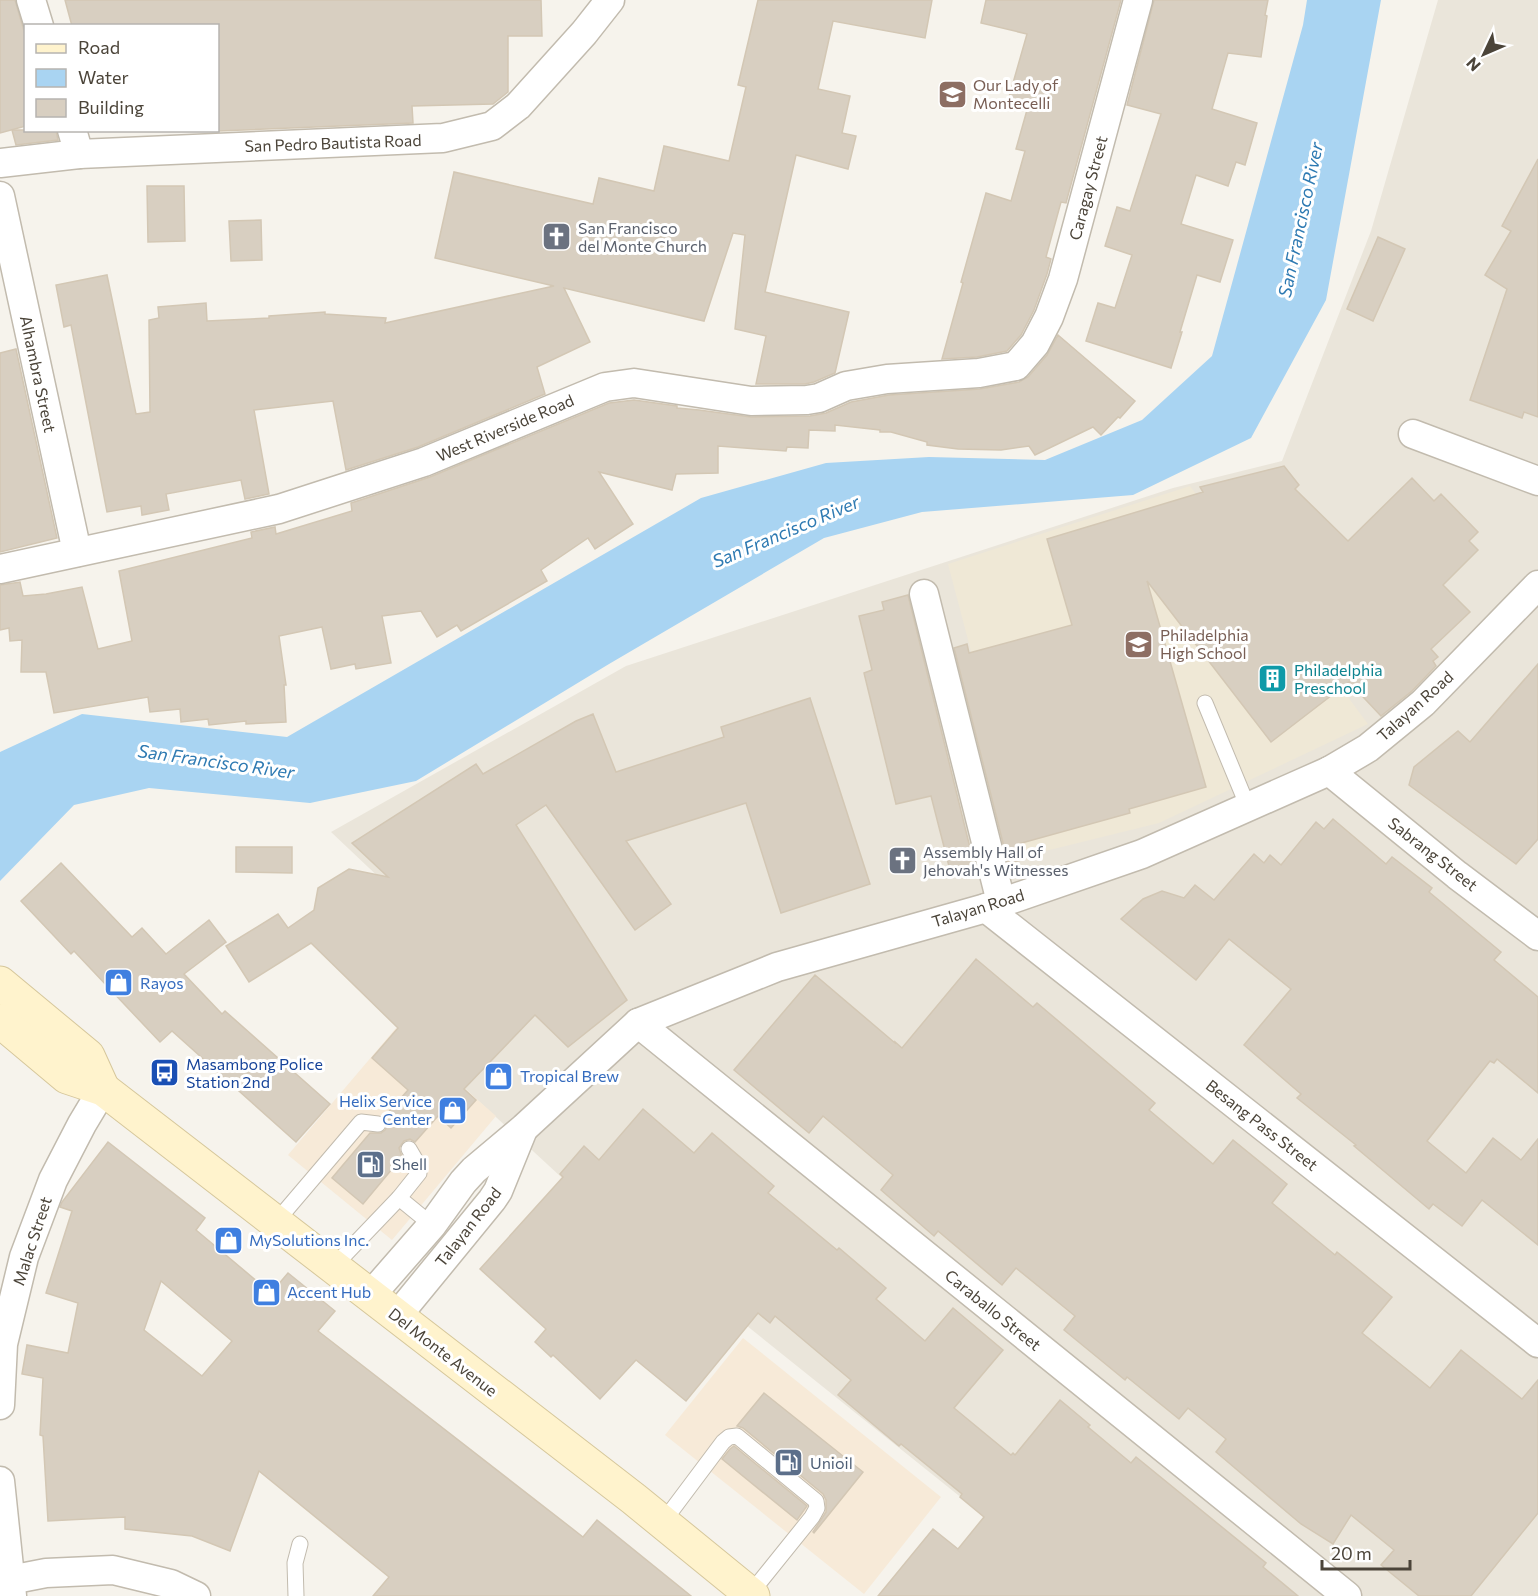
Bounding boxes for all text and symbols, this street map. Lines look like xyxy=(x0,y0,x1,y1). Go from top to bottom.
legend xyxy=(24,24,219,132)
north arrow xyxy=(1454,24,1514,84)
text: Road xyxy=(78,36,120,58)
text: N xyxy=(1462,54,1484,76)
text: Water xyxy=(78,66,129,88)
place label: Our Lady of Montecelli xyxy=(973,75,1059,112)
school or university icon: Our Lady of Montecelli xyxy=(936,78,968,110)
text: Building xyxy=(78,96,144,118)
street label: San Pedro Bautista Road xyxy=(244,130,422,155)
street label: Caragay Street xyxy=(1064,133,1111,242)
water label: San Francisco River xyxy=(1273,140,1327,299)
place label: San Francisco del Monte Church xyxy=(578,218,707,255)
church icon: San Francisco del Monte Church xyxy=(541,221,573,253)
street label: Alhambra Street xyxy=(17,314,60,434)
street label: West Riverside Road xyxy=(433,390,576,465)
water label: San Francisco River xyxy=(709,490,863,572)
place label: Philadelphia High School xyxy=(1160,625,1249,662)
school or university icon: Philadelphia High School xyxy=(1123,628,1155,660)
place label: Philadelphia Preschool xyxy=(1294,660,1383,697)
building icon: Philadelphia Preschool xyxy=(1257,663,1289,695)
street label: Talayan Road xyxy=(1373,667,1457,745)
water label: San Francisco River xyxy=(136,739,297,783)
street label: Sabrang Street xyxy=(1385,813,1482,895)
place label: Assembly Hall of Jehovah's Witnesses xyxy=(923,842,1069,879)
church icon: Assembly Hall of Jehovah's Witnesses xyxy=(886,845,918,877)
street label: Talayan Road xyxy=(929,884,1026,931)
shop icon: Rayos xyxy=(103,967,135,999)
place label: Rayos xyxy=(140,973,184,992)
place label: Masambong Police Station 2nd xyxy=(186,1054,323,1091)
bus stop icon: Masambong Police Station 2nd xyxy=(149,1057,181,1089)
shop icon: Tropical Brew xyxy=(483,1060,515,1092)
place label: Tropical Brew xyxy=(520,1066,619,1085)
street label: Besang Pass Street xyxy=(1203,1075,1322,1174)
place label: Helix Service Center xyxy=(339,1091,433,1128)
shop icon: Helix Service Center xyxy=(437,1094,469,1126)
fuel station icon: Shell xyxy=(355,1148,387,1180)
place label: Shell xyxy=(392,1154,427,1173)
street label: Talayan Road xyxy=(431,1183,505,1270)
street label: Malac Street xyxy=(8,1194,55,1288)
shop icon: MySolutions Inc. xyxy=(212,1224,244,1256)
place label: MySolutions Inc. xyxy=(249,1230,369,1249)
street label: Caraballo Street xyxy=(942,1265,1045,1354)
shop icon: Accent Hub xyxy=(250,1276,282,1308)
place label: Accent Hub xyxy=(287,1282,371,1301)
street label: Del Monte Avenue xyxy=(385,1303,501,1400)
fuel station icon: Unioil xyxy=(773,1447,805,1479)
place label: Unioil xyxy=(810,1453,853,1472)
scale bar xyxy=(1322,1533,1410,1571)
text: 20 m xyxy=(1331,1542,1372,1564)

